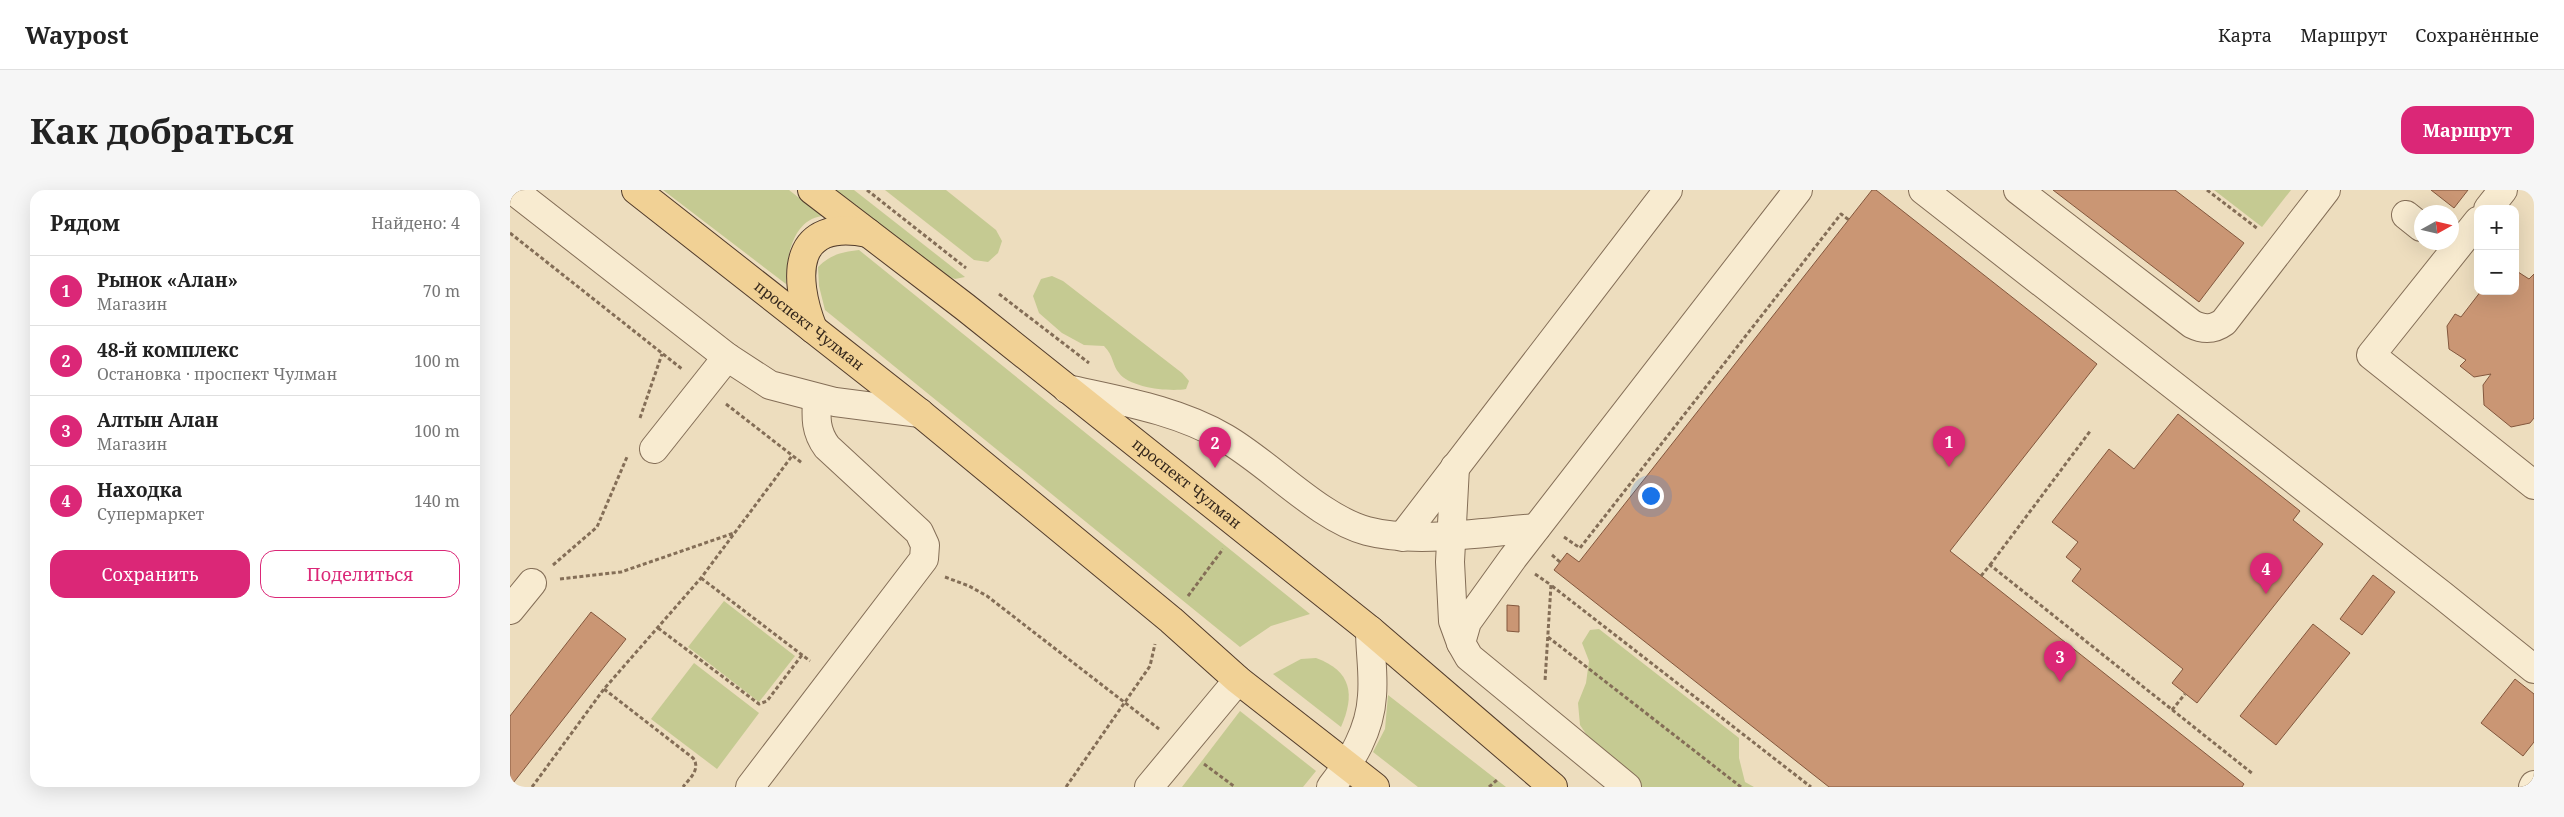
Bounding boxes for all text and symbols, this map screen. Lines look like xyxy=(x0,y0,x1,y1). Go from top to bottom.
text: Waypost xyxy=(25,18,128,51)
text: Карта xyxy=(2218,23,2272,47)
text: Маршрут xyxy=(2300,23,2387,47)
text: Сохранённые xyxy=(2415,23,2539,47)
button: Маршрут xyxy=(2401,106,2534,154)
text: Как добраться xyxy=(30,107,294,154)
north arrow xyxy=(2414,205,2459,250)
map controls xyxy=(2474,205,2519,295)
button: + xyxy=(2474,205,2519,250)
text: Рядом xyxy=(50,209,120,237)
text: Найдено: 4 xyxy=(371,212,460,234)
button: − xyxy=(2474,250,2519,295)
text: Рынок «Алан» xyxy=(97,267,238,293)
street label: проспект Чулман xyxy=(751,276,869,374)
text: 1 xyxy=(61,280,71,302)
text: 70 m xyxy=(423,280,460,302)
text: Магазин xyxy=(97,293,167,315)
text: 48-й комплекс xyxy=(97,337,239,363)
text: 2 xyxy=(61,350,71,372)
text: 100 m xyxy=(414,350,460,372)
text: Остановка · проспект Чулман xyxy=(97,363,337,385)
text: Алтын Алан xyxy=(97,407,218,433)
text: 3 xyxy=(61,420,71,442)
text: 100 m xyxy=(414,420,460,442)
pin: 1 xyxy=(1933,426,1965,467)
pin: 2 xyxy=(1199,427,1231,468)
text: Магазин xyxy=(97,433,167,455)
street label: проспект Чулман xyxy=(1128,433,1246,533)
text: Находка xyxy=(97,477,182,503)
your location xyxy=(1638,483,1664,509)
text: 4 xyxy=(61,490,71,512)
text: 140 m xyxy=(414,490,460,512)
text: Супермаркет xyxy=(97,503,204,525)
button: Сохранить xyxy=(50,550,250,598)
button: Поделиться xyxy=(260,550,460,598)
pin: 4 xyxy=(2250,553,2282,594)
pin: 3 xyxy=(2044,641,2076,682)

